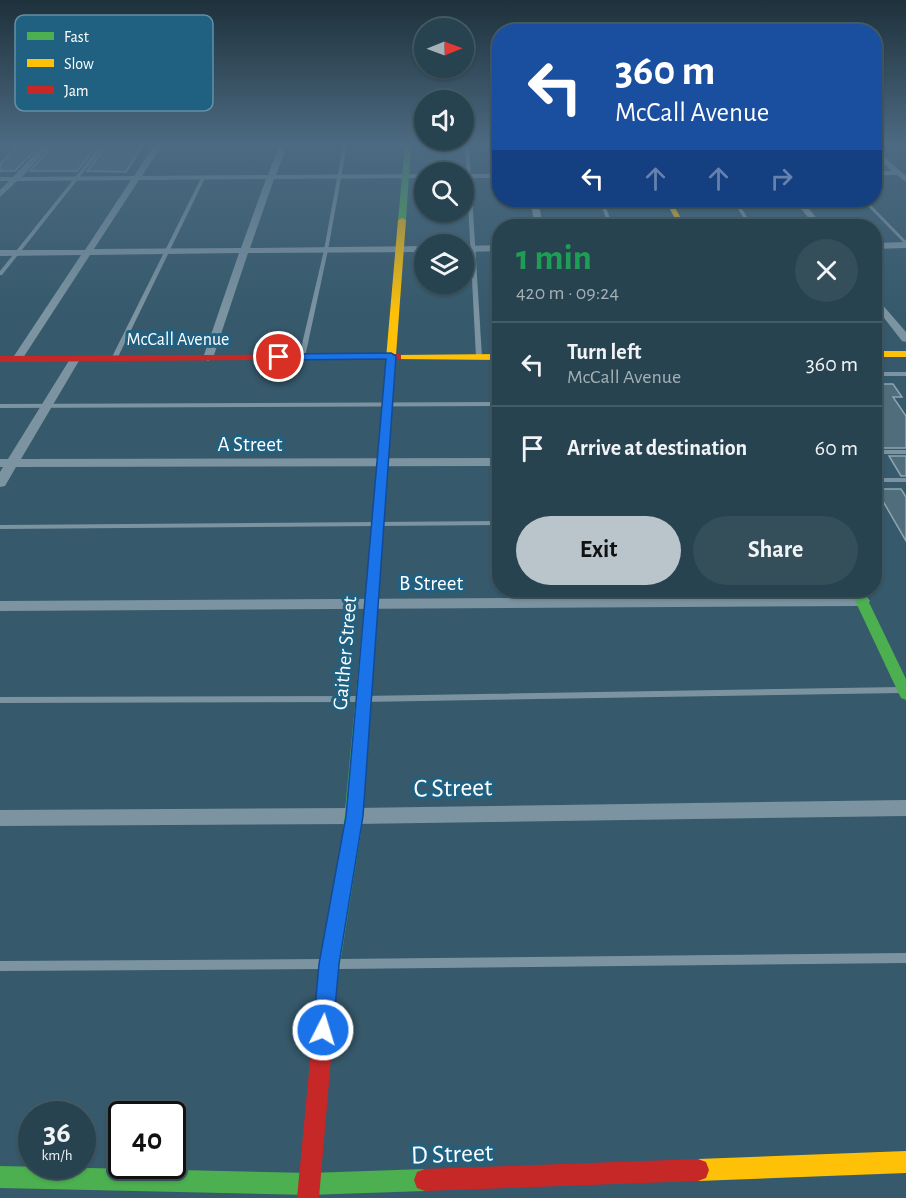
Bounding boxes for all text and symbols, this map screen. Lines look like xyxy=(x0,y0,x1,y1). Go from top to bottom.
legend xyxy=(15,15,213,111)
north arrow xyxy=(414,18,474,78)
map controls xyxy=(414,18,474,294)
text: Fast xyxy=(64,29,89,45)
icon: left xyxy=(516,48,594,126)
text: 360 m xyxy=(615,50,716,92)
text: Slow xyxy=(64,56,94,72)
text: Jam xyxy=(64,83,89,99)
button: sound xyxy=(414,90,474,150)
text: McCall Avenue xyxy=(615,99,769,126)
button: search xyxy=(414,162,474,222)
icon: left xyxy=(576,162,609,195)
icon: ahead xyxy=(639,162,672,195)
icon: ahead xyxy=(702,162,735,195)
icon: right xyxy=(765,162,798,195)
button: layers xyxy=(414,234,474,294)
button: close xyxy=(795,239,858,302)
text: 1 min xyxy=(516,240,592,276)
text: 420 m · 09:24 xyxy=(516,283,619,303)
street label: McCall Avenue xyxy=(127,331,229,349)
pin xyxy=(253,331,304,382)
icon: arrive xyxy=(262,340,295,373)
text: Turn left xyxy=(567,341,641,363)
icon: left xyxy=(516,348,549,381)
text: 360 m xyxy=(806,353,858,375)
text: McCall Avenue xyxy=(567,367,681,387)
icon: arrive xyxy=(516,432,549,465)
street label: A Street xyxy=(217,434,283,455)
text: Arrive at destination xyxy=(567,437,747,459)
text: 60 m xyxy=(815,437,858,459)
button: Exit xyxy=(516,516,681,585)
button: Share xyxy=(693,516,858,585)
street label: B Street xyxy=(399,573,463,594)
street label: Gaither Street xyxy=(330,595,360,711)
street label: C Street xyxy=(413,774,493,802)
position arrow xyxy=(291,998,355,1062)
speed limit sign: 40 xyxy=(108,1101,186,1179)
text: 36 xyxy=(43,1118,71,1148)
street label: D Street xyxy=(410,1140,494,1168)
text: km/h xyxy=(42,1148,72,1163)

